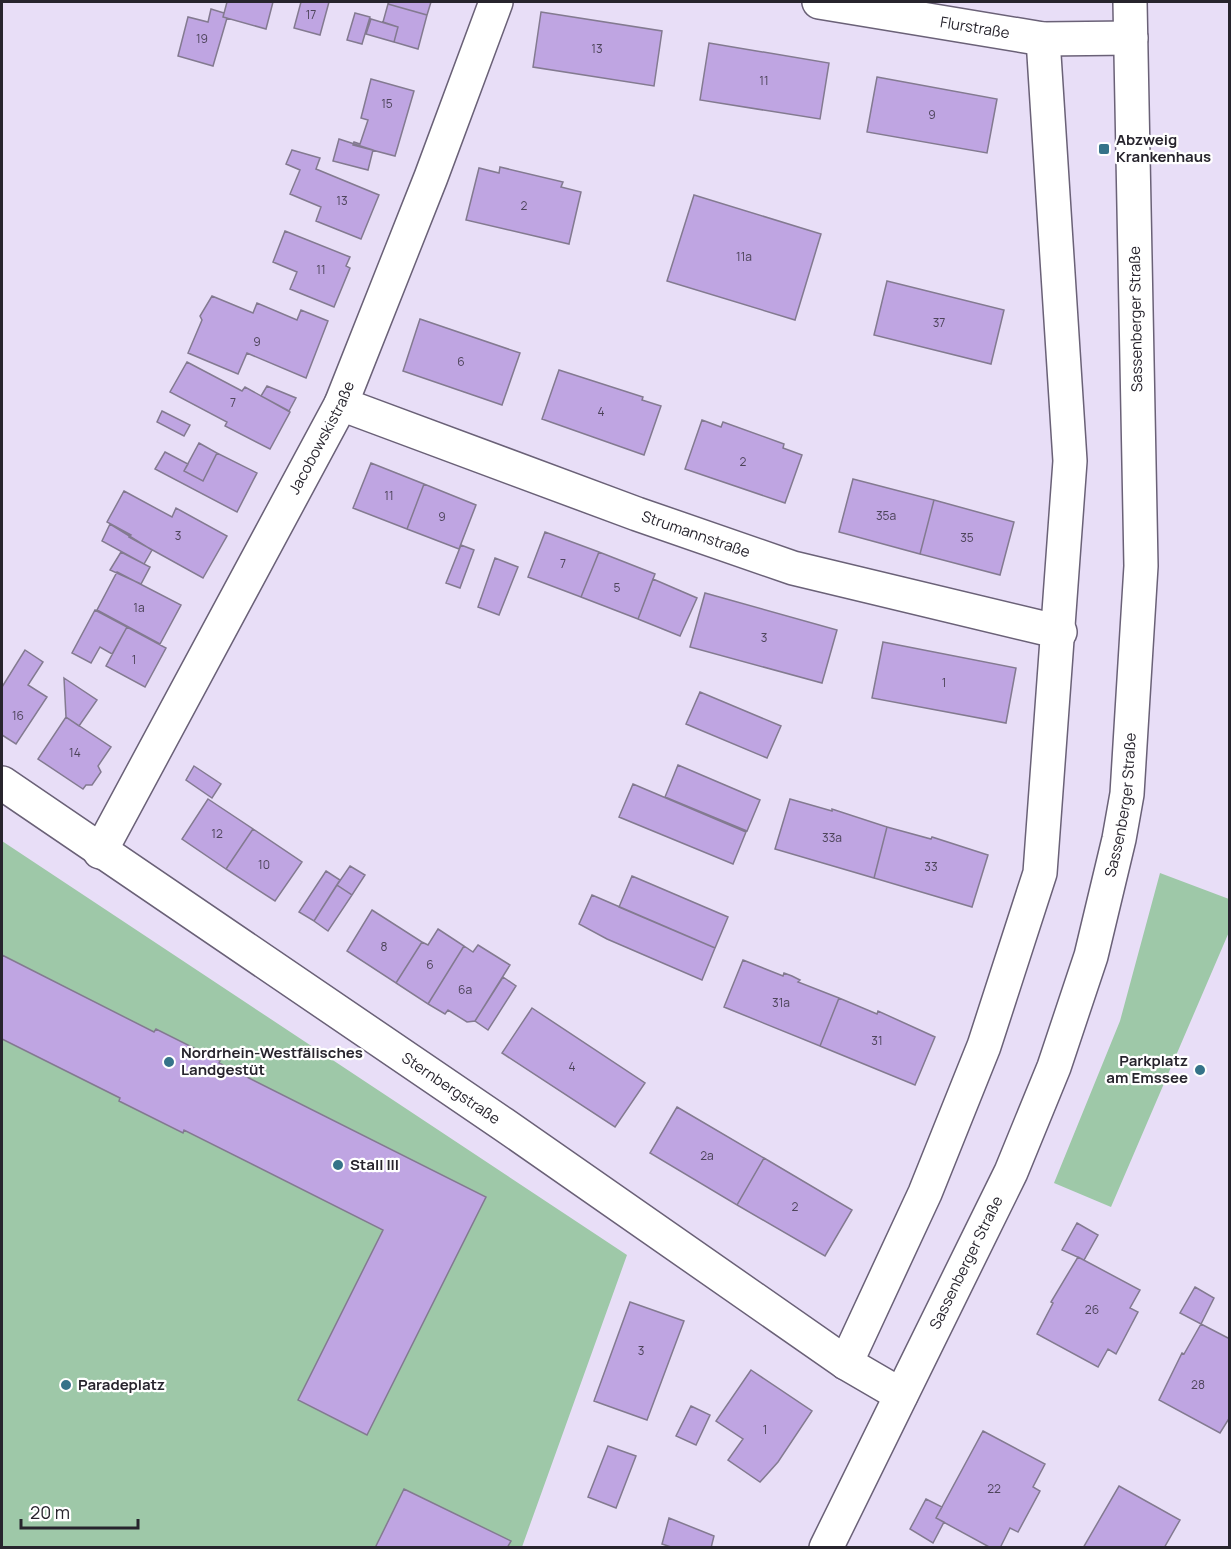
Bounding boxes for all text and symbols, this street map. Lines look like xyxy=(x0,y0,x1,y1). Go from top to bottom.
house number: 17 xyxy=(306,6,316,23)
street label: Flurstraße xyxy=(939,11,1012,43)
house number: 19 xyxy=(196,30,208,47)
house number: 13 xyxy=(591,40,603,57)
house number: 11 xyxy=(759,72,769,89)
house number: 15 xyxy=(381,95,393,112)
house number: 9 xyxy=(928,106,936,123)
place label: Abzweig Krankenhaus xyxy=(1116,129,1211,167)
marker: Abzweig Krankenhaus xyxy=(1097,142,1111,156)
house number: 13 xyxy=(336,192,348,209)
house number: 2 xyxy=(521,197,528,214)
street label: Sassenberger Straße xyxy=(1124,246,1147,392)
house number: 11a xyxy=(736,248,752,265)
house number: 11 xyxy=(316,261,326,278)
house number: 37 xyxy=(933,314,945,331)
house number: 9 xyxy=(253,333,261,350)
house number: 6 xyxy=(457,353,465,370)
street label: Jacobowskistraße xyxy=(283,378,359,498)
house number: 7 xyxy=(230,394,236,411)
house number: 4 xyxy=(597,403,605,420)
house number: 2 xyxy=(740,453,747,470)
house number: 11 xyxy=(384,487,394,504)
street label: Strumannstraße xyxy=(639,505,753,562)
house number: 35a xyxy=(876,507,896,524)
house number: 9 xyxy=(438,508,446,525)
house number: 3 xyxy=(175,527,181,544)
house number: 35 xyxy=(960,529,974,546)
house number: 7 xyxy=(560,555,566,572)
house number: 5 xyxy=(614,579,621,596)
house number: 1a xyxy=(133,599,145,616)
house number: 3 xyxy=(761,629,767,646)
house number: 1 xyxy=(132,651,136,668)
house number: 1 xyxy=(942,674,946,691)
house number: 16 xyxy=(12,707,24,724)
street label: Sassenberger Straße xyxy=(1099,732,1141,879)
house number: 14 xyxy=(69,744,81,761)
house number: 12 xyxy=(211,825,223,842)
house number: 33a xyxy=(822,829,842,846)
house number: 10 xyxy=(258,856,270,873)
house number: 33 xyxy=(924,858,938,875)
house number: 8 xyxy=(381,938,388,955)
house number: 6 xyxy=(426,956,434,973)
house number: 6a xyxy=(458,981,472,998)
house number: 31a xyxy=(772,994,790,1011)
house number: 31 xyxy=(871,1032,883,1049)
place label: Nordrhein-Westfälisches Landgestüt xyxy=(181,1042,363,1080)
street label: Sternbergstraße xyxy=(398,1047,505,1129)
place label: Parkplatz am Emssee xyxy=(1106,1050,1188,1088)
marker: Nordrhein-Westfälisches Landgestüt xyxy=(162,1055,176,1069)
house number: 4 xyxy=(568,1058,576,1075)
marker: Parkplatz am Emssee xyxy=(1193,1063,1207,1077)
house number: 2a xyxy=(700,1147,714,1164)
place label: Stall III xyxy=(350,1154,399,1175)
marker: Stall III xyxy=(331,1158,345,1172)
street label: Sassenberger Straße xyxy=(924,1192,1008,1333)
house number: 2 xyxy=(792,1198,799,1215)
house number: 26 xyxy=(1085,1301,1099,1318)
house number: 3 xyxy=(638,1342,644,1359)
place label: Paradeplatz xyxy=(78,1374,165,1395)
house number: 28 xyxy=(1191,1376,1205,1393)
marker: Paradeplatz xyxy=(59,1378,73,1392)
house number: 1 xyxy=(763,1421,767,1438)
house number: 22 xyxy=(987,1480,1001,1497)
scale bar xyxy=(21,1492,138,1530)
text: 20 m xyxy=(30,1500,70,1524)

